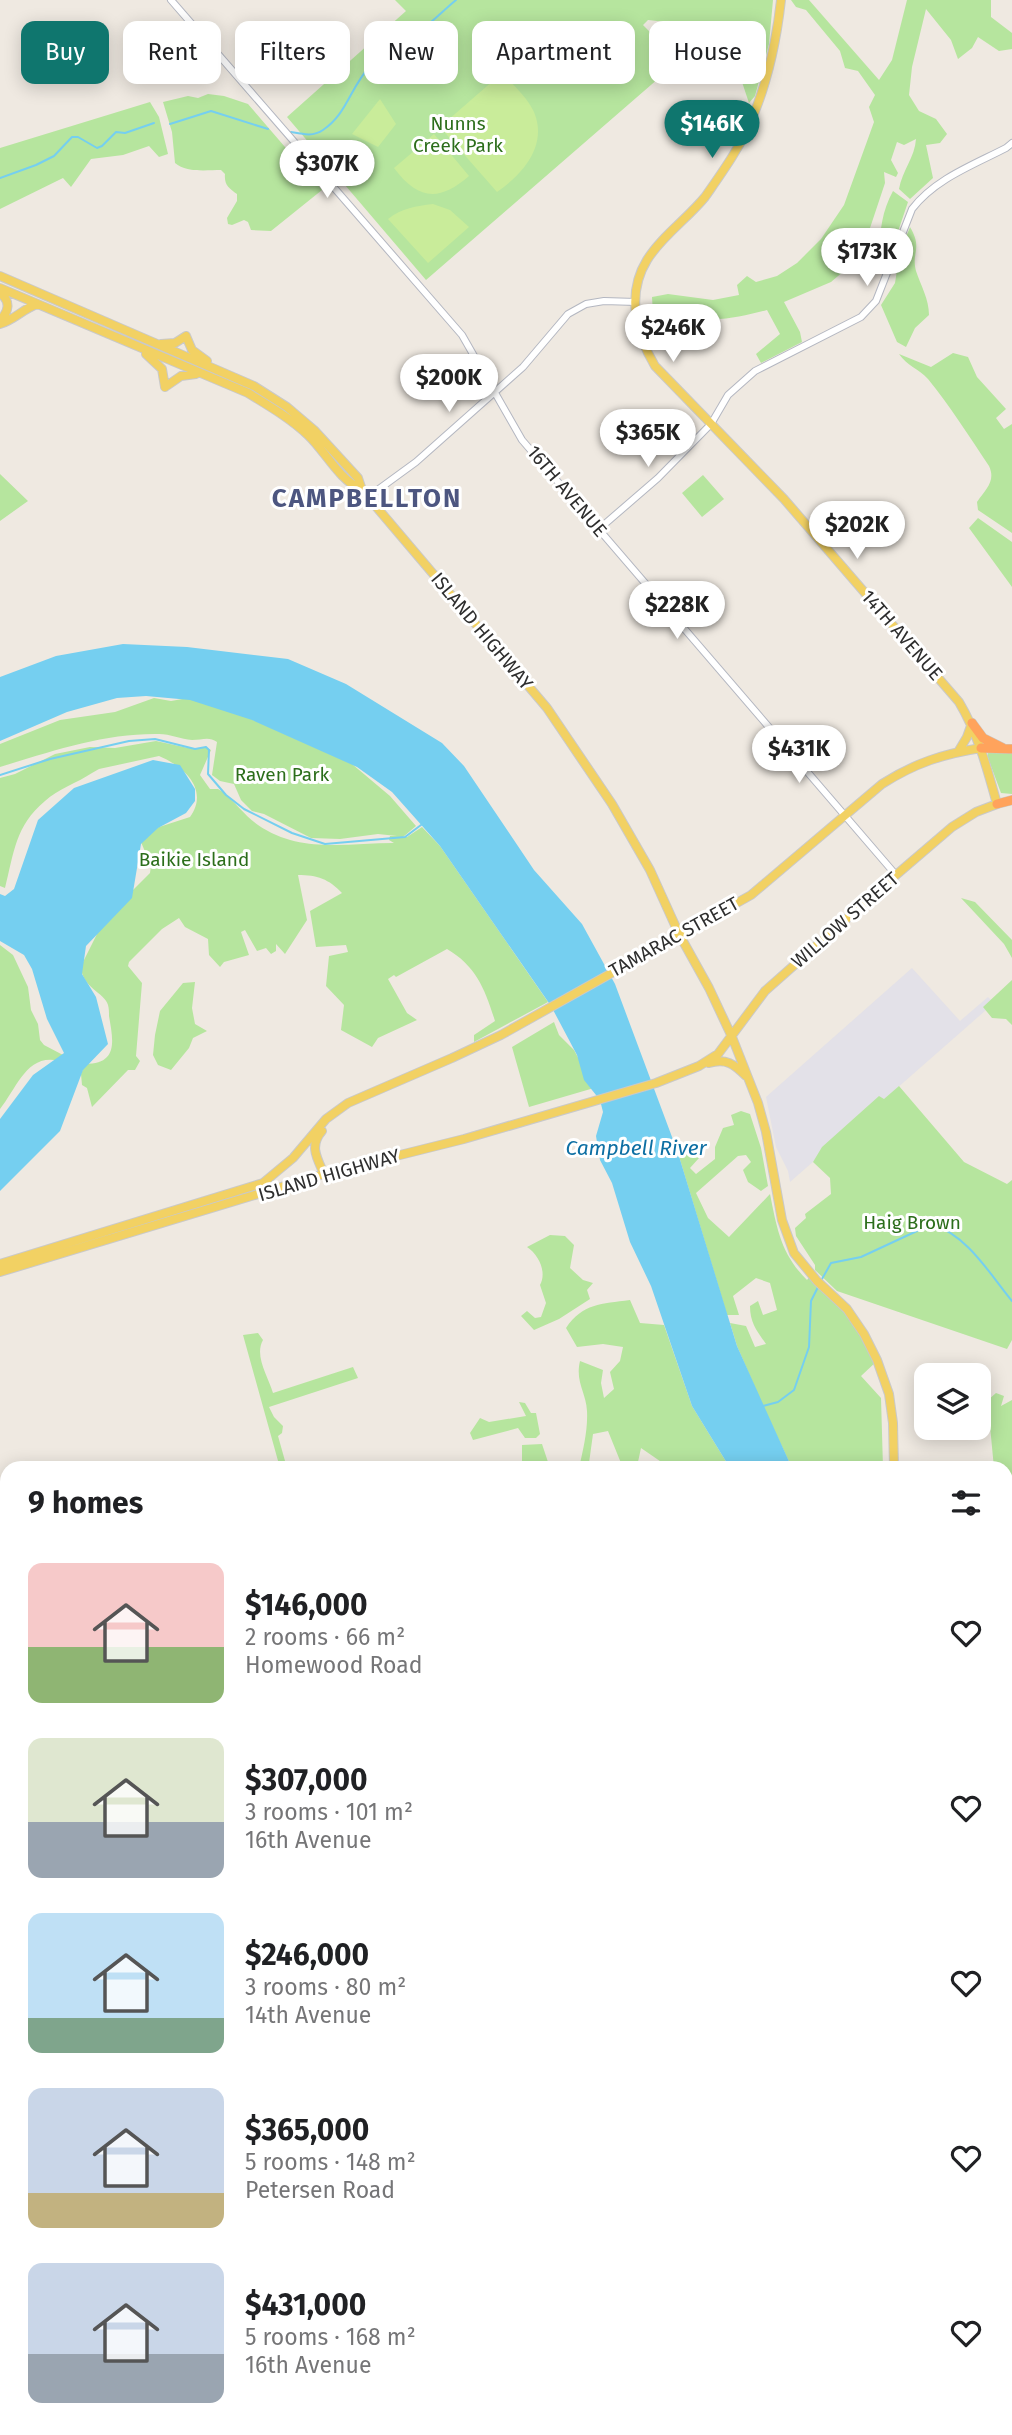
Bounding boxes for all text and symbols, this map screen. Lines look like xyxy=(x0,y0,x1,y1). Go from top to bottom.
chip: Buy xyxy=(21,21,109,84)
chip: Rent xyxy=(123,21,221,84)
chip: Filters xyxy=(235,21,350,84)
chip: New xyxy=(364,21,458,84)
chip: Apartment xyxy=(472,21,635,84)
chip: House xyxy=(649,21,766,84)
pin: $146K xyxy=(663,100,761,160)
text: $146K xyxy=(681,109,744,137)
park label: Nunns Creek Park xyxy=(413,112,503,157)
pin: $307K xyxy=(278,140,376,200)
text: $307K xyxy=(296,149,358,177)
pin: $173K xyxy=(818,229,916,288)
text: $173K xyxy=(837,237,897,265)
pin: $246K xyxy=(624,304,722,364)
text: $246K xyxy=(641,313,705,341)
pin: $200K xyxy=(400,354,498,414)
text: $200K xyxy=(416,363,482,391)
pin: $365K xyxy=(599,410,697,469)
text: $365K xyxy=(616,418,680,446)
street label: 16TH AVENUE xyxy=(522,441,612,541)
district label: CAMPBELLTON xyxy=(272,483,462,514)
pin: $202K xyxy=(808,502,906,561)
text: $202K xyxy=(825,510,889,538)
street label: ISLAND HIGHWAY xyxy=(426,568,538,695)
pin: $228K xyxy=(628,582,726,641)
street label: 14TH AVENUE xyxy=(857,585,947,685)
text: $228K xyxy=(645,590,709,618)
pin: $431K xyxy=(750,726,848,785)
text: $431K xyxy=(768,734,830,762)
park label: Raven Park xyxy=(235,763,330,786)
park label: Baikie Island xyxy=(139,848,249,871)
street label: WILLOW STREET xyxy=(787,867,903,973)
street label: TAMARAC STREET xyxy=(605,892,743,982)
water label: Campbell River xyxy=(565,1135,708,1161)
street label: ISLAND HIGHWAY xyxy=(256,1144,403,1206)
park label: Haig Brown xyxy=(863,1211,961,1234)
map controls xyxy=(914,1363,991,1440)
button: layers xyxy=(914,1363,991,1440)
icon: filters xyxy=(947,1484,985,1522)
text: 9 homes xyxy=(28,1485,143,1521)
text: $146,000 xyxy=(245,1587,368,1623)
icon: home xyxy=(84,1591,168,1675)
icon: heart xyxy=(947,1614,985,1652)
text: 2 rooms · 66 m² xyxy=(245,1623,405,1651)
text: Homewood Road xyxy=(245,1651,423,1679)
text: $307,000 xyxy=(245,1762,368,1798)
icon: home xyxy=(84,1766,168,1850)
icon: heart xyxy=(947,1789,985,1827)
text: 3 rooms · 101 m² xyxy=(245,1798,413,1826)
text: 16th Avenue xyxy=(245,1826,371,1854)
text: $246,000 xyxy=(245,1937,369,1973)
icon: home xyxy=(84,1941,168,2025)
icon: heart xyxy=(947,1964,985,2002)
text: 3 rooms · 80 m² xyxy=(245,1973,406,2001)
text: 14th Avenue xyxy=(245,2001,371,2029)
text: $365,000 xyxy=(245,2112,369,2148)
icon: home xyxy=(84,2116,168,2200)
icon: heart xyxy=(947,2139,985,2177)
text: 5 rooms · 148 m² xyxy=(245,2148,416,2176)
text: Petersen Road xyxy=(245,2176,395,2204)
text: $431,000 xyxy=(245,2287,366,2323)
icon: home xyxy=(84,2291,168,2375)
icon: heart xyxy=(947,2314,985,2352)
text: 5 rooms · 168 m² xyxy=(245,2323,416,2351)
text: 16th Avenue xyxy=(245,2351,371,2379)

